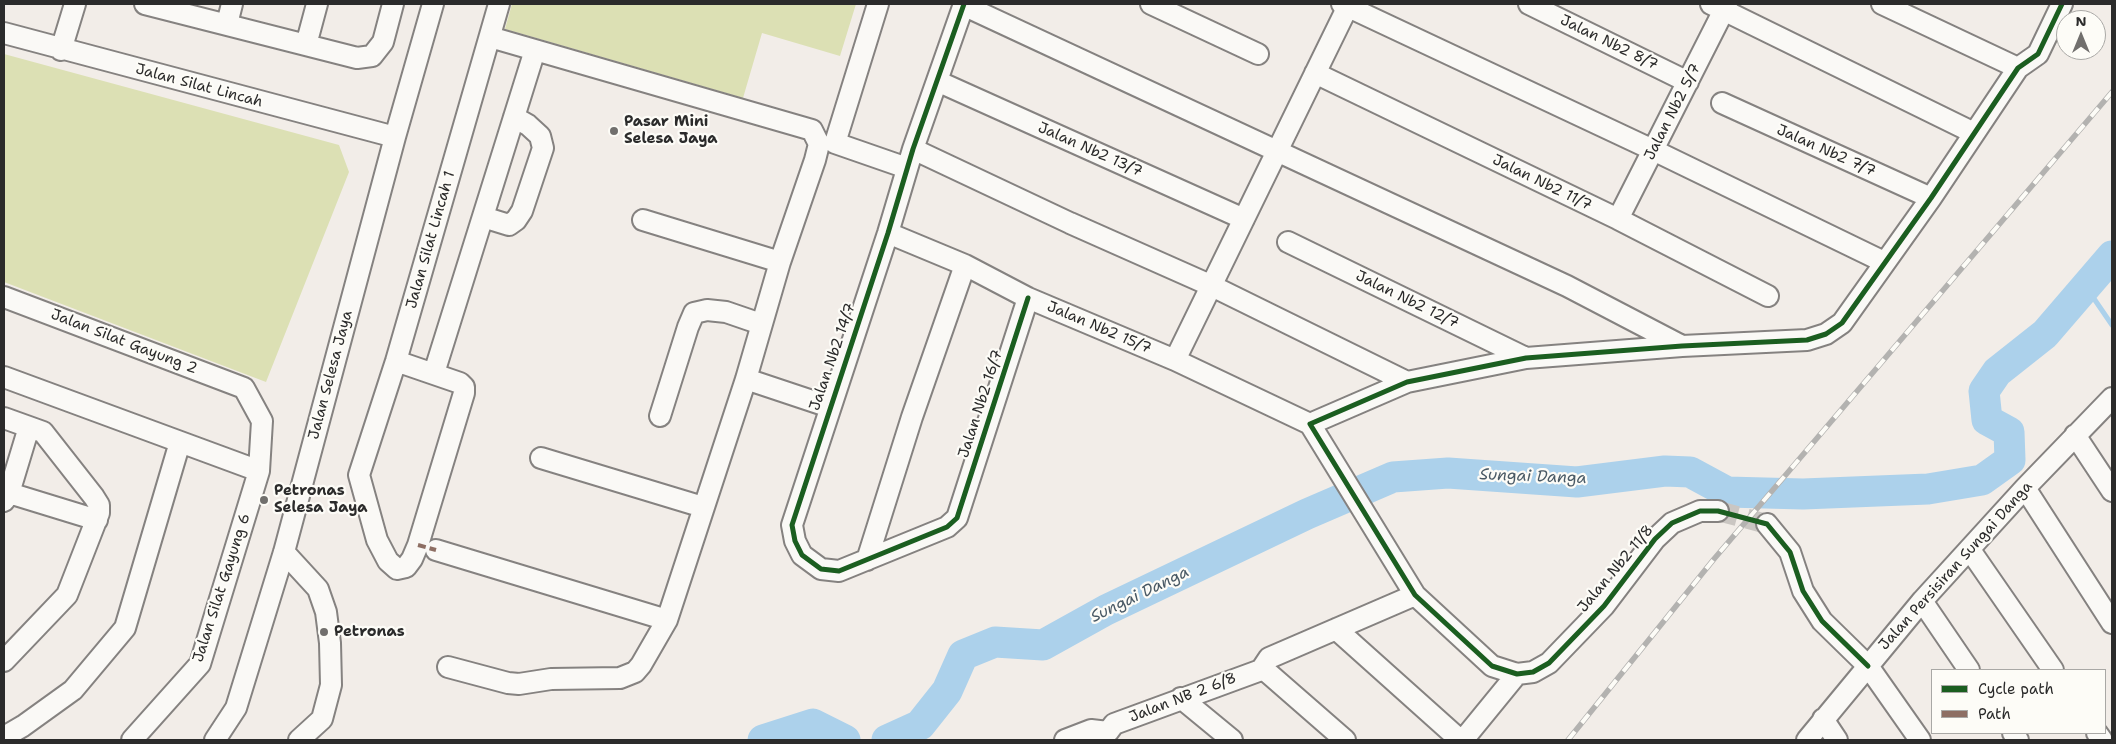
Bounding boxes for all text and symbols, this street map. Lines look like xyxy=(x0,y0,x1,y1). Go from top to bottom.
north arrow xyxy=(2056,10,2106,60)
street label: Jalan Nb2 8/7 xyxy=(1557,11,1661,75)
text: N xyxy=(2075,12,2087,30)
street label: Jalan Silat Lincah xyxy=(133,60,265,112)
street label: Jalan Nb2 5/7 xyxy=(1641,61,1705,163)
place label: Pasar Mini Selesa Jaya xyxy=(624,113,718,148)
street label: Jalan Nb2 13/7 xyxy=(1035,119,1145,181)
street label: Jalan Nb2 7/7 xyxy=(1774,121,1878,181)
marker: Pasar Mini Selesa Jaya xyxy=(608,125,620,137)
street label: Jalan Nb2 11/7 xyxy=(1489,151,1595,215)
street label: Jalan Silat Lincah 1 xyxy=(403,169,459,311)
street label: Jalan Nb2 12/7 xyxy=(1353,267,1461,333)
street label: Jalan Nb2 15/7 xyxy=(1044,298,1154,358)
street label: Jalan Nb2 14/7 xyxy=(806,301,860,413)
street label: Jalan Silat Gayung 2 xyxy=(48,306,200,378)
street label: Jalan Selesa Jaya xyxy=(305,309,357,441)
street label: Jalan Nb2 16/7 xyxy=(955,348,1007,460)
water label: Sungai Danga xyxy=(1479,466,1587,488)
street label: Jalan Persisiran Sungai Danga xyxy=(1875,478,2037,654)
place label: Petronas Selesa Jaya xyxy=(274,482,368,517)
marker: Petronas Selesa Jaya xyxy=(258,494,270,506)
street label: Jalan Silat Gayung 6 xyxy=(189,511,255,665)
street label: Jalan Nb2 11/8 xyxy=(1574,522,1658,616)
water label: Sungai Danga xyxy=(1088,563,1192,627)
place label: Petronas xyxy=(334,623,405,641)
marker: Petronas xyxy=(318,626,330,638)
street label: Jalan NB 2 6/8 xyxy=(1127,669,1239,727)
legend xyxy=(1931,669,2106,734)
text: Cycle path xyxy=(1978,679,2054,699)
text: Path xyxy=(1978,704,2011,724)

